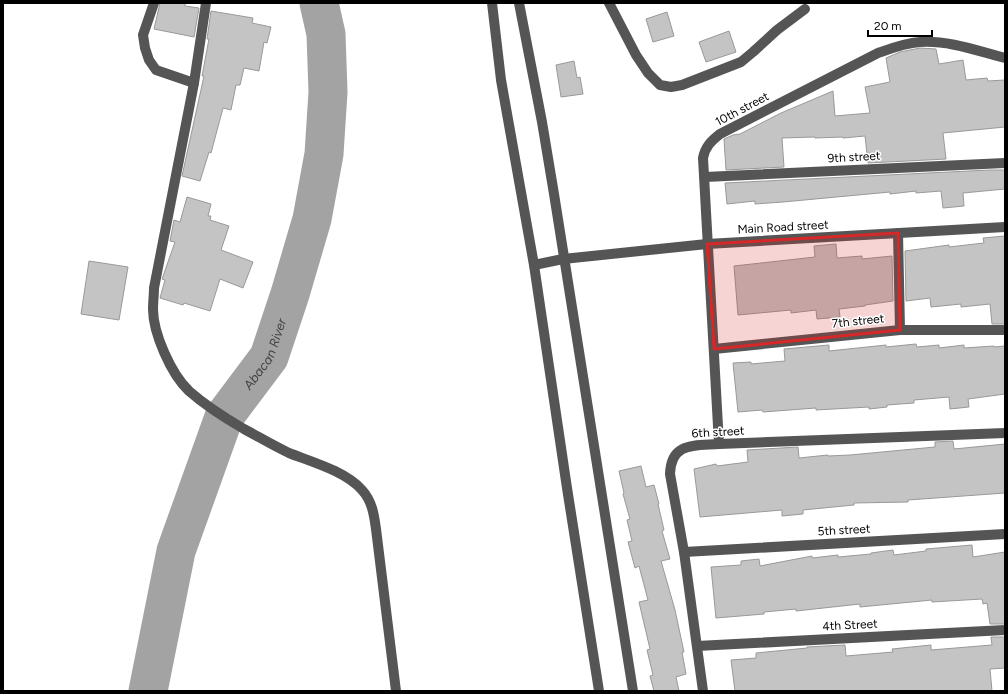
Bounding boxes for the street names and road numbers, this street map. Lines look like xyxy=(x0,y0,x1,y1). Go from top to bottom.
street label: 10th street xyxy=(713,89,772,129)
street label: 9th street xyxy=(827,149,881,165)
street label: Main Road street xyxy=(737,218,829,236)
street label: 7th street xyxy=(831,311,885,331)
street label: 6th street xyxy=(691,424,745,440)
street label: 5th street xyxy=(817,522,871,538)
street label: 4th Street xyxy=(822,617,878,633)

